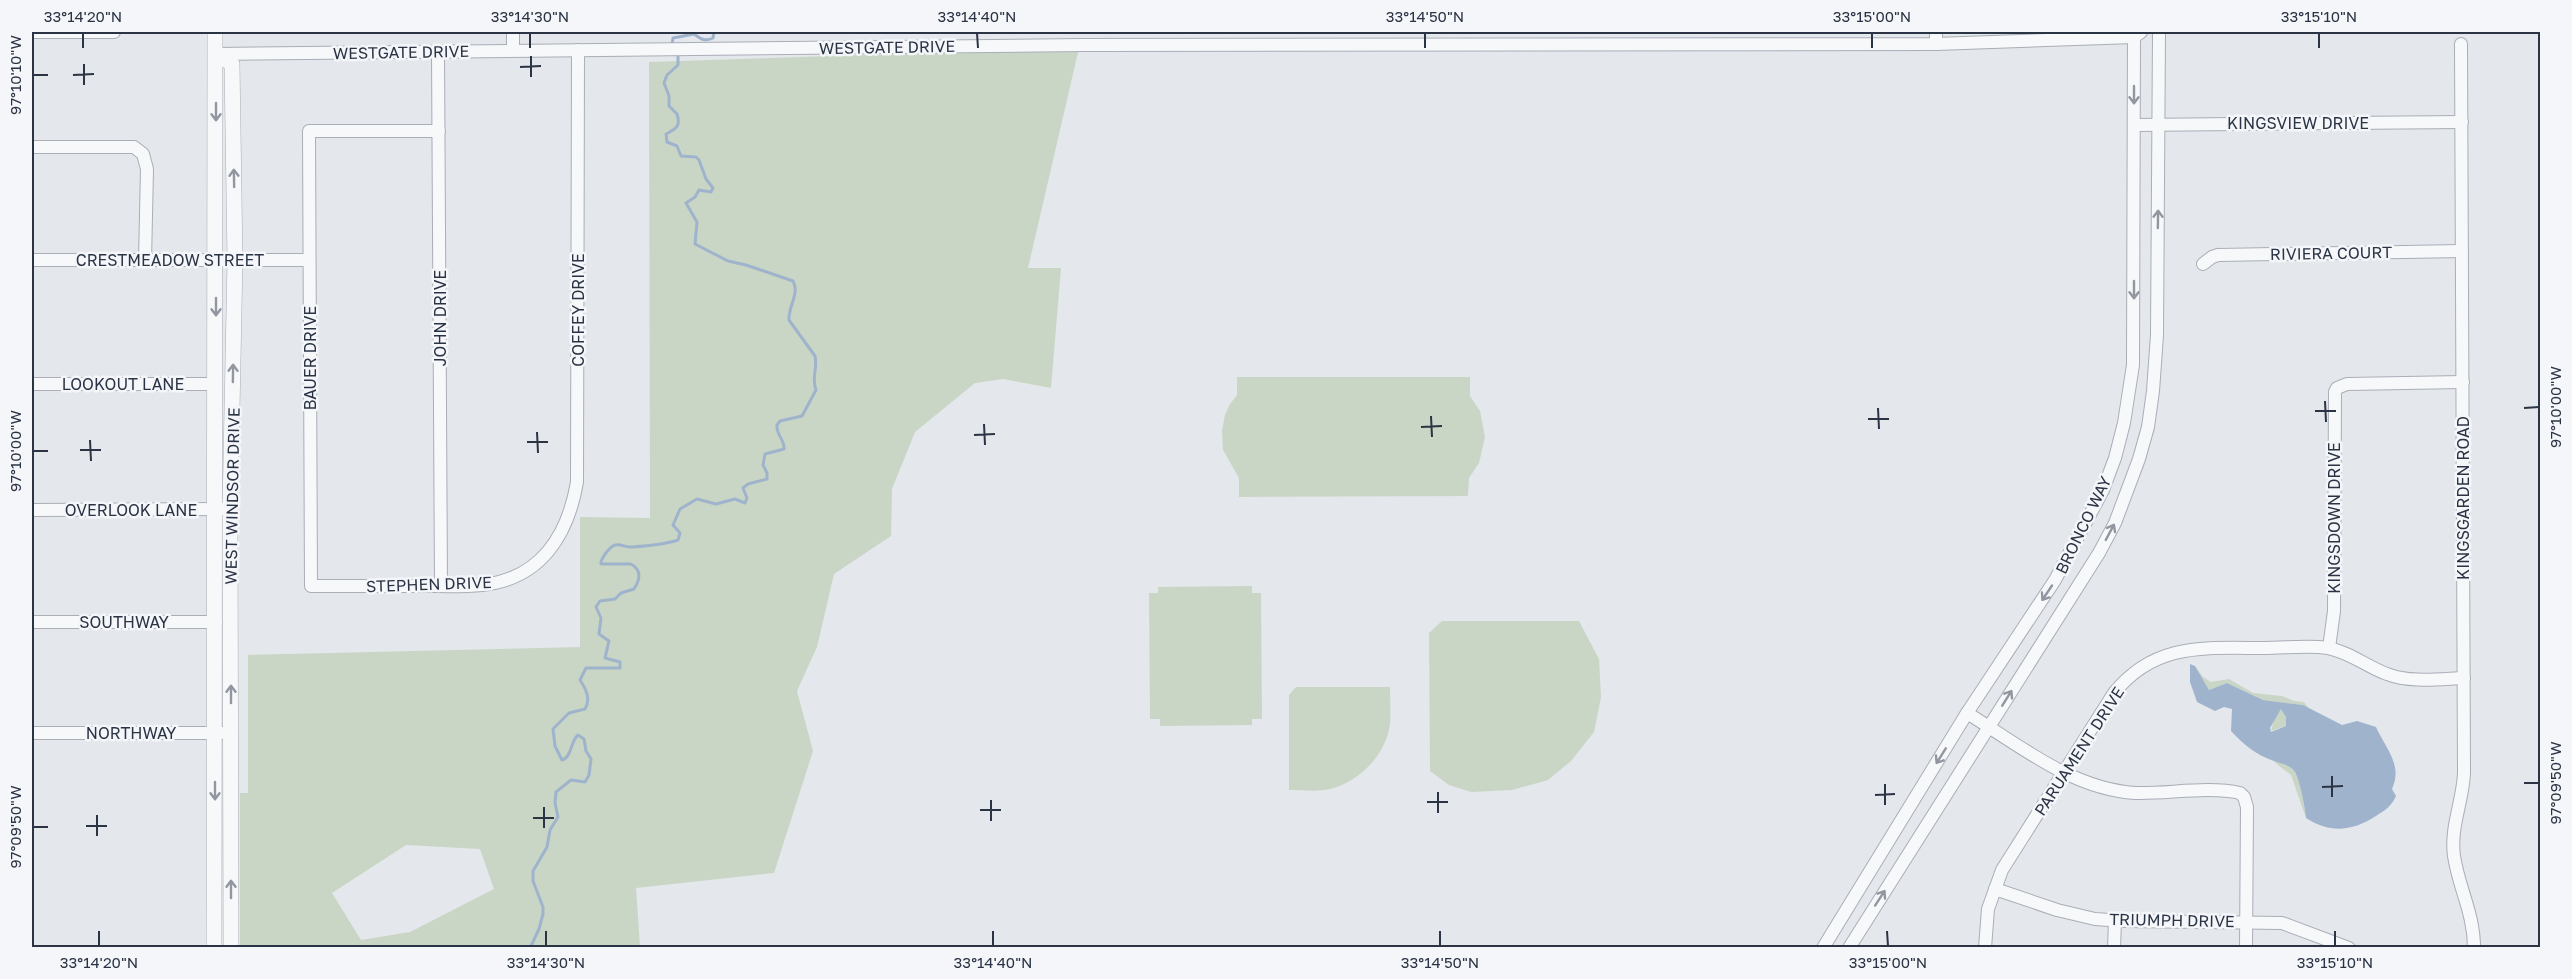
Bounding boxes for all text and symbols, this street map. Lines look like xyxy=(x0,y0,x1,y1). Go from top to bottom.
text: 33°14'20"N xyxy=(44,7,122,25)
text: 33°14'30"N xyxy=(491,7,569,25)
text: 33°14'40"N xyxy=(938,7,1016,25)
text: 33°14'50"N xyxy=(1386,7,1464,25)
text: 33°15'00"N xyxy=(1833,7,1911,25)
text: 33°15'10"N xyxy=(2281,7,2357,25)
text: 97°10'10"W xyxy=(6,35,24,115)
street label: WESTGATE DRIVE xyxy=(819,36,955,58)
street label: WESTGATE DRIVE xyxy=(333,41,469,63)
one-way arrow xyxy=(2128,85,2140,105)
one-way arrow xyxy=(210,102,222,122)
street label: KINGSVIEW DRIVE xyxy=(2227,113,2369,133)
one-way arrow xyxy=(228,169,240,189)
one-way arrow xyxy=(2152,209,2164,229)
street label: RIVIERA COURT xyxy=(2270,242,2392,264)
street label: CRESTMEADOW STREET xyxy=(76,250,264,270)
street label: COFFEY DRIVE xyxy=(568,253,588,367)
street label: JOHN DRIVE xyxy=(430,270,450,366)
one-way arrow xyxy=(2128,280,2140,300)
one-way arrow xyxy=(210,297,222,317)
street label: BAUER DRIVE xyxy=(300,306,320,410)
one-way arrow xyxy=(227,364,239,384)
text: 97°10'00"W xyxy=(2546,366,2564,448)
street label: LOOKOUT LANE xyxy=(62,374,184,394)
street label: WEST WINDSOR DRIVE xyxy=(220,407,244,585)
text: 97°10'00"W xyxy=(6,410,24,492)
street label: KINGSGARDEN ROAD xyxy=(2453,416,2473,580)
street label: KINGSDOWN DRIVE xyxy=(2324,442,2344,594)
street label: BRONCO WAY xyxy=(2051,472,2116,577)
street label: OVERLOOK LANE xyxy=(65,500,197,520)
one-way arrow xyxy=(2105,524,2116,542)
street label: STEPHEN DRIVE xyxy=(366,572,492,596)
one-way arrow xyxy=(2041,584,2053,601)
street label: SOUTHWAY xyxy=(79,612,170,632)
street label: PARUAMENT DRIVE xyxy=(2030,683,2128,819)
one-way arrow xyxy=(225,685,237,705)
one-way arrow xyxy=(2002,690,2014,707)
street label: NORTHWAY xyxy=(86,723,177,743)
text: 97°09'50"W xyxy=(2546,741,2564,825)
one-way arrow xyxy=(1934,748,1947,765)
one-way arrow xyxy=(209,781,221,801)
text: 97°09'50"W xyxy=(6,785,24,869)
one-way arrow xyxy=(225,880,237,900)
one-way arrow xyxy=(1874,890,1886,907)
street label: TRIUMPH DRIVE xyxy=(2109,909,2235,931)
text: 33°14'20"N xyxy=(60,953,138,971)
text: 33°14'30"N xyxy=(507,953,585,971)
text: 33°14'40"N xyxy=(954,953,1032,971)
text: 33°14'50"N xyxy=(1401,953,1479,971)
text: 33°15'00"N xyxy=(1849,953,1927,971)
text: 33°15'10"N xyxy=(2297,953,2373,971)

